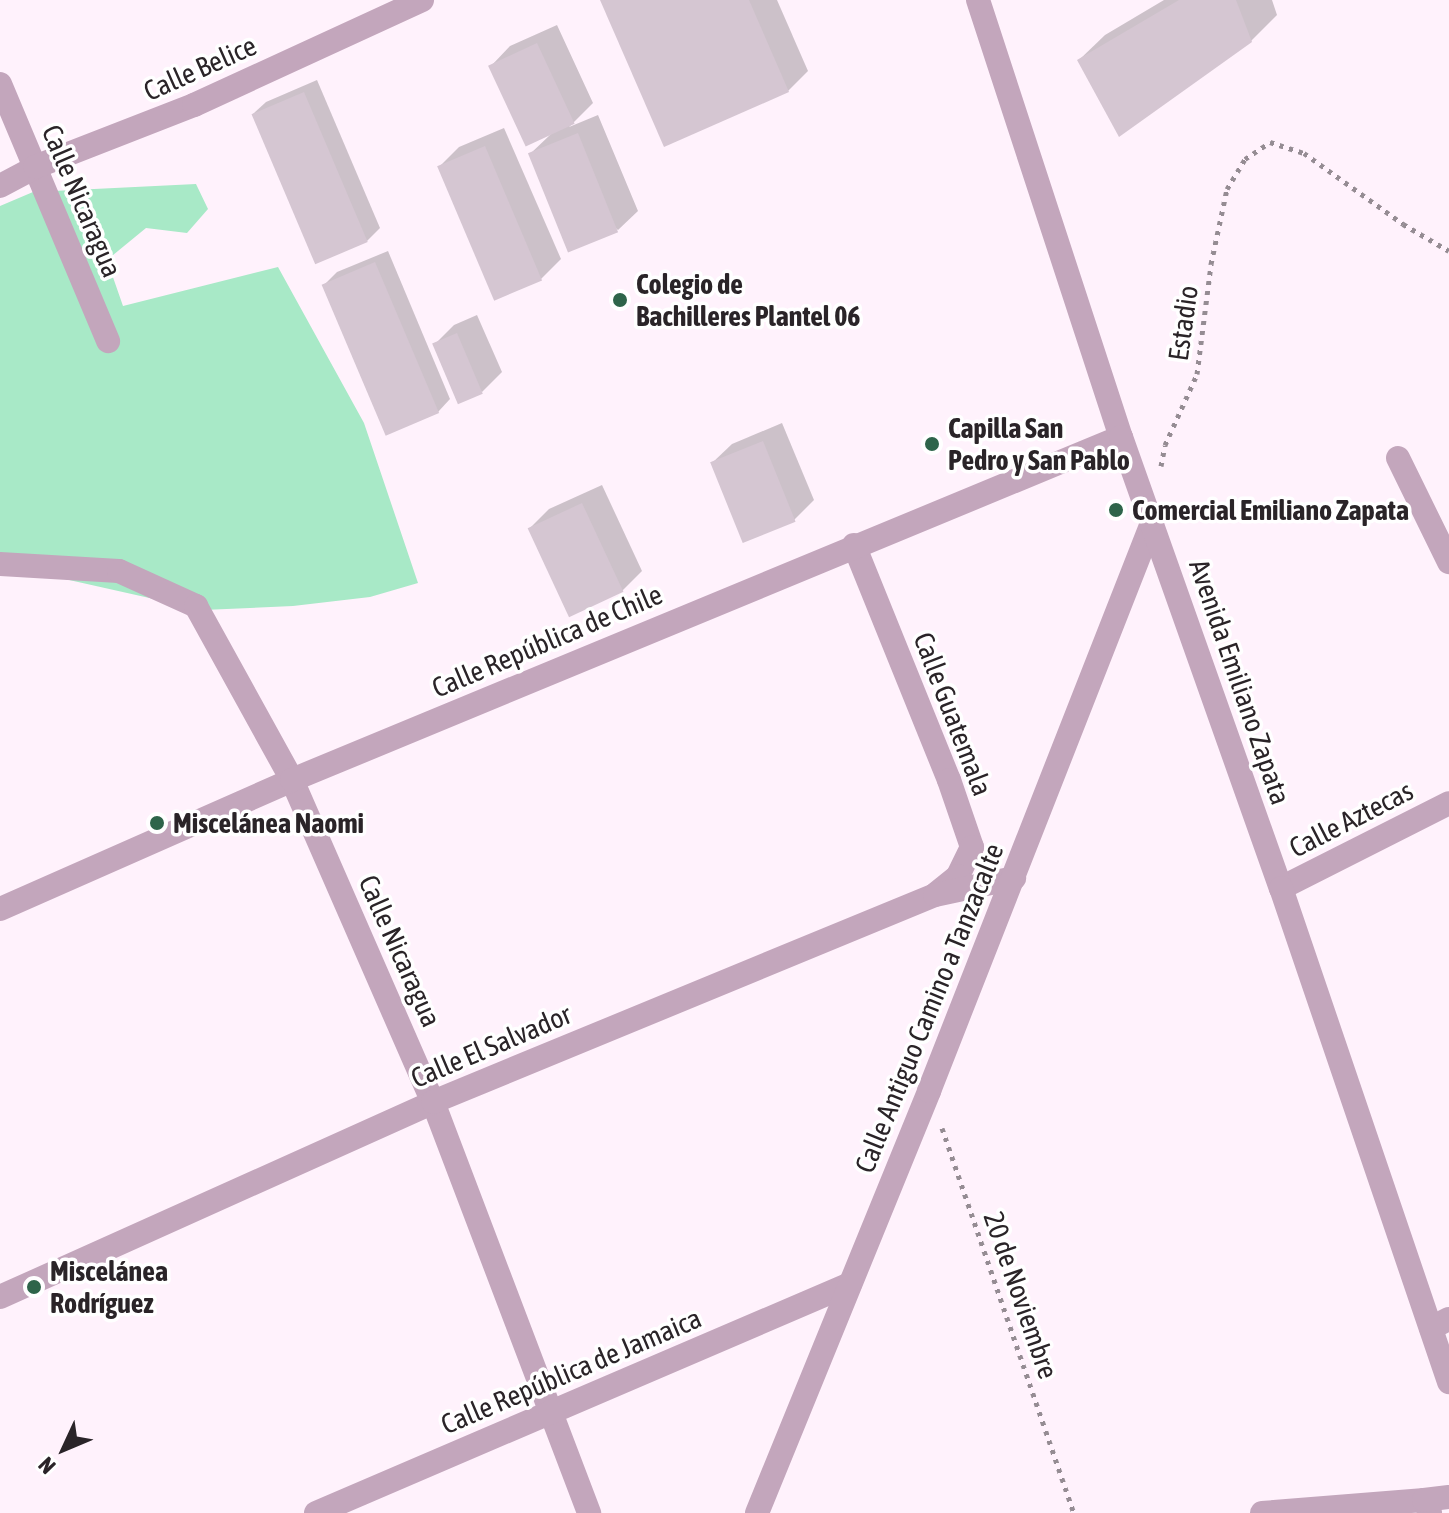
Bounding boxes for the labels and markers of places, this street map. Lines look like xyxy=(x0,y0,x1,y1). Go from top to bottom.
place label: Colegio de Bachilleres Plantel 06 xyxy=(636,267,860,333)
marker: Colegio de Bachilleres Plantel 06 xyxy=(611,291,629,309)
place label: Capilla San Pedro y San Pablo xyxy=(948,411,1130,477)
marker: Capilla San Pedro y San Pablo xyxy=(923,435,941,453)
place label: Comercial Emiliano Zapata xyxy=(1132,493,1409,527)
marker: Comercial Emiliano Zapata xyxy=(1107,501,1125,519)
place label: Miscelánea Naomi xyxy=(173,806,364,840)
marker: Miscelánea Naomi xyxy=(148,814,166,832)
place label: Miscelánea Rodríguez xyxy=(50,1254,168,1320)
marker: Miscelánea Rodríguez xyxy=(25,1278,43,1296)

